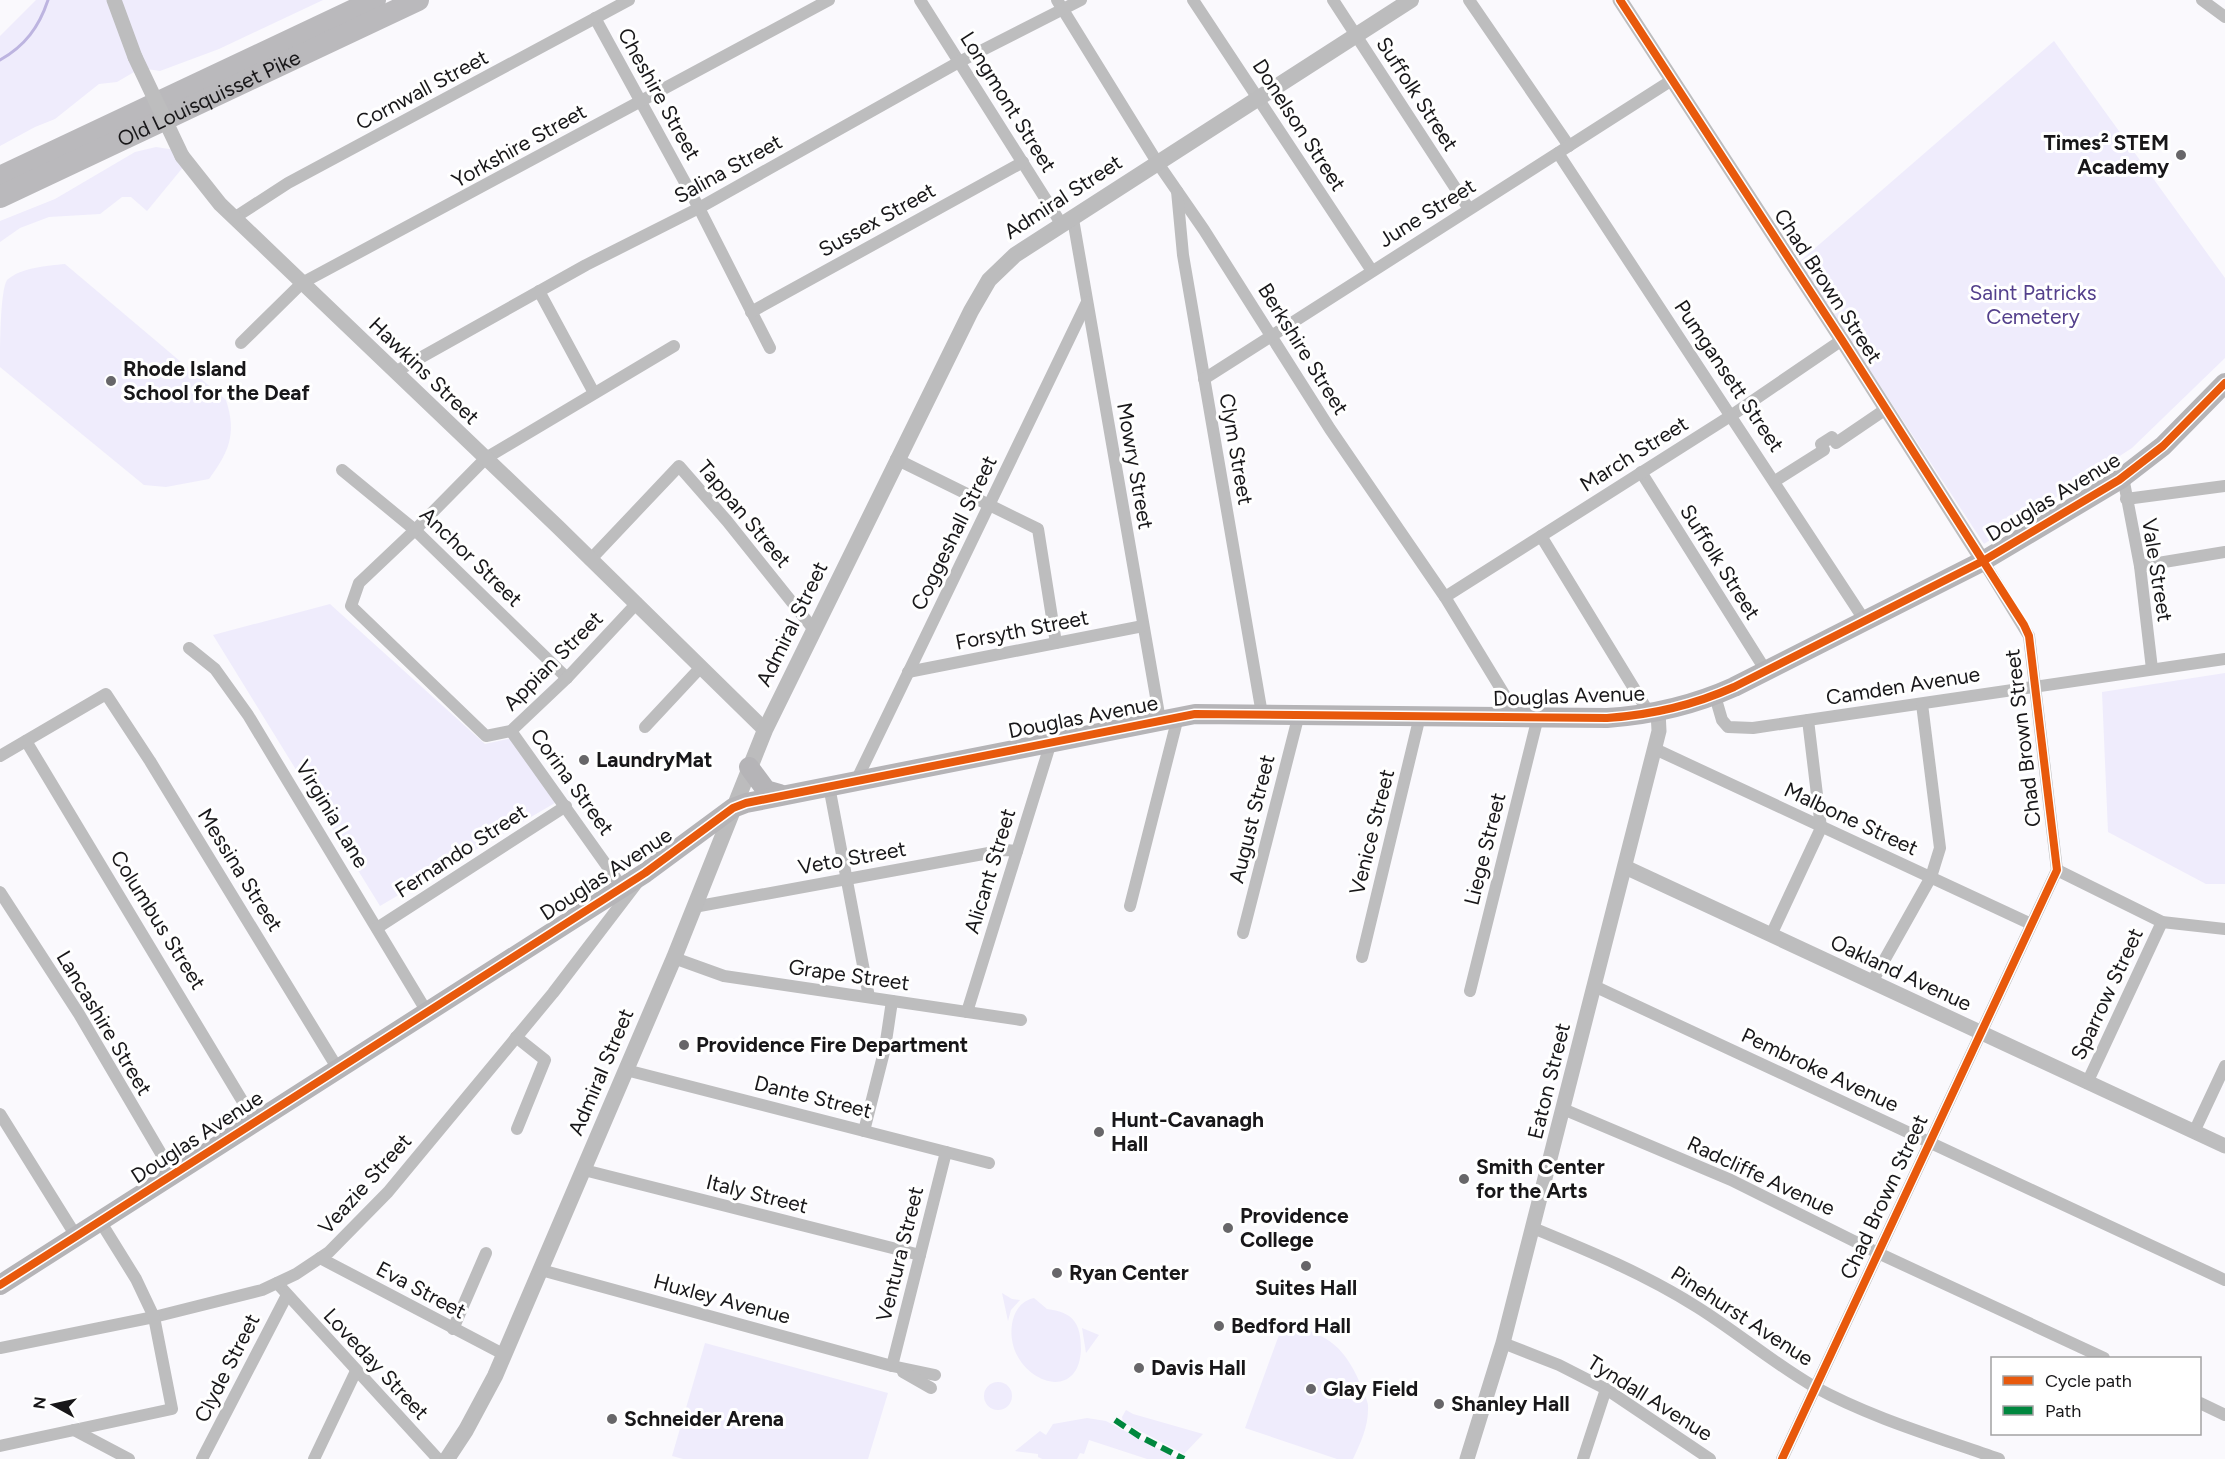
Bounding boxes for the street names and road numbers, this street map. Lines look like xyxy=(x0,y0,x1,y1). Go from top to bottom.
street label: Cheshire Street xyxy=(613,23,706,164)
street label: Longmont Street xyxy=(955,27,1062,177)
street label: Suffolk Street xyxy=(1371,32,1464,156)
street label: Old Louisquisset Pike xyxy=(113,44,304,152)
street label: Cornwall Street xyxy=(351,44,492,135)
street label: Donelson Street xyxy=(1248,54,1351,195)
street label: Yorkshire Street xyxy=(447,98,590,193)
street label: Salina Street xyxy=(669,129,786,208)
street label: Admiral Street xyxy=(999,149,1126,244)
street label: June Street xyxy=(1374,173,1480,252)
street label: Sussex Street xyxy=(814,177,940,262)
street label: Chad Brown Street xyxy=(1769,204,1888,368)
street label: Berkshire Street xyxy=(1253,278,1354,419)
street label: Pumgansett Street xyxy=(1669,295,1789,456)
street label: Hawkins Street xyxy=(364,312,485,429)
street label: Clym Street xyxy=(1214,391,1259,507)
street label: Mowry Street xyxy=(1112,401,1159,531)
street label: March Street xyxy=(1575,410,1692,497)
street label: Douglas Avenue xyxy=(1981,447,2124,546)
street label: Coggeshall Street xyxy=(905,451,1002,614)
street label: Tappan Street xyxy=(692,455,796,572)
street label: Suffolk Street xyxy=(1675,500,1766,624)
street label: Anchor Street xyxy=(415,502,528,612)
street label: Vale Street xyxy=(2137,516,2178,624)
street label: Admiral Street xyxy=(751,557,833,690)
street label: Forsyth Street xyxy=(953,604,1091,655)
street label: Appian Street xyxy=(498,606,608,716)
street label: Chad Brown Street xyxy=(1999,648,2046,828)
street label: Camden Avenue xyxy=(1824,661,1982,710)
street label: Douglas Avenue xyxy=(1493,680,1645,711)
street label: Douglas Avenue xyxy=(1006,690,1160,743)
street label: Corina Street xyxy=(525,724,619,840)
street label: August Street xyxy=(1223,752,1280,886)
street label: Virginia Lane xyxy=(291,755,374,872)
street label: Venice Street xyxy=(1344,766,1399,897)
street label: Malbone Street xyxy=(1780,777,1922,860)
street label: Liege Street xyxy=(1458,790,1511,908)
street label: Fernando Street xyxy=(390,799,532,903)
street label: Messina Street xyxy=(193,804,288,936)
street label: Alicant Street xyxy=(959,805,1020,936)
street label: Douglas Avenue xyxy=(535,822,676,925)
street label: Veto Street xyxy=(796,836,908,879)
street label: Columbus Street xyxy=(106,846,211,994)
street label: Sparrow Street xyxy=(2065,924,2148,1064)
street label: Oakland Avenue xyxy=(1827,929,1976,1016)
street label: Lancashire Street xyxy=(51,946,157,1100)
street label: Grape Street xyxy=(787,954,911,995)
street label: Admiral Street xyxy=(563,1004,639,1139)
street label: Eaton Street xyxy=(1522,1020,1575,1142)
street label: Pembroke Avenue xyxy=(1738,1022,1903,1117)
street label: Dante Street xyxy=(752,1070,875,1123)
street label: Douglas Avenue xyxy=(126,1085,267,1188)
street label: Chad Brown Street xyxy=(1834,1110,1933,1283)
street label: Veazie Street xyxy=(313,1128,416,1239)
street label: Radcliffe Avenue xyxy=(1683,1130,1839,1221)
street label: Italy Street xyxy=(704,1169,811,1218)
street label: Ventura Street xyxy=(871,1184,928,1324)
street label: Eva Street xyxy=(372,1256,470,1324)
street label: Pinehurst Avenue xyxy=(1666,1260,1818,1371)
street label: Huxley Avenue xyxy=(651,1268,793,1329)
street label: Loveday Street xyxy=(319,1303,434,1424)
street label: Clyde Street xyxy=(189,1309,265,1426)
street label: Tyndall Avenue xyxy=(1583,1349,1717,1446)

